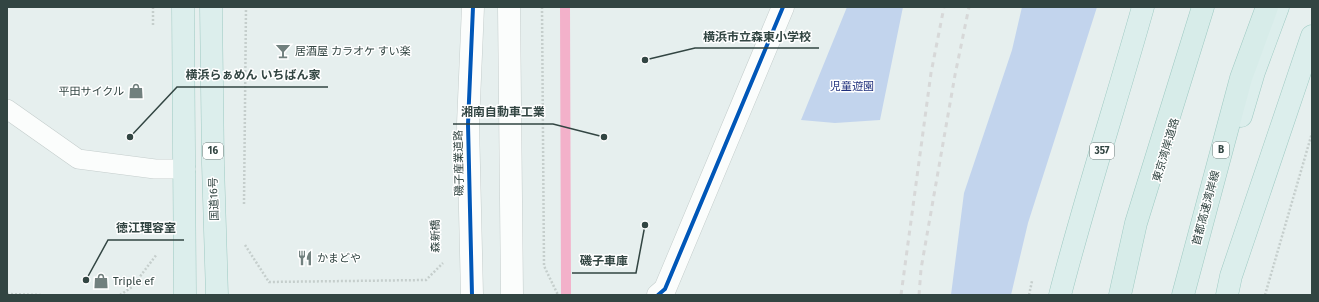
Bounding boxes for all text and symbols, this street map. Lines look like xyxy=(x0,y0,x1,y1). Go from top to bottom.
callout: 横浜市立森東小学校 xyxy=(695,24,819,48)
text: 横浜市立森東小学校 xyxy=(703,30,811,44)
bar icon: 居酒屋 カラオケ すい楽 xyxy=(274,42,292,60)
place label: 居酒屋 カラオケ すい楽 xyxy=(295,45,411,58)
callout: 横浜らぁめん いちばん家 xyxy=(177,63,328,87)
text: 横浜らぁめん いちばん家 xyxy=(186,68,320,82)
park label: 児童遊園 xyxy=(830,80,874,93)
shop icon: 平田サイクル xyxy=(127,82,145,100)
place label: 平田サイクル xyxy=(59,85,124,98)
callout: 湘南自動車工業 xyxy=(453,100,553,124)
text: 湘南自動車工業 xyxy=(461,105,545,119)
street label: 東京湾岸道路 xyxy=(1150,117,1182,183)
street label: 磯子産業道路 xyxy=(452,130,466,196)
road number: B xyxy=(1213,142,1229,158)
road number: 16 xyxy=(203,143,223,159)
road number: 357 xyxy=(1090,143,1114,159)
street label: 首都高速湾岸線 xyxy=(1190,169,1222,247)
street label: 国道16号 xyxy=(207,177,221,221)
callout: 徳江理容室 xyxy=(108,216,184,240)
street label: 森新橋 xyxy=(429,220,442,253)
text: 徳江理容室 xyxy=(116,221,176,235)
restaurant icon: かまどや xyxy=(296,249,314,267)
callout: 磯子車庫 xyxy=(572,249,636,273)
place label: かまどや xyxy=(317,252,361,265)
text: 磯子車庫 xyxy=(579,254,628,268)
shop icon: Triple ef xyxy=(92,272,110,290)
place label: Triple ef xyxy=(113,275,155,288)

